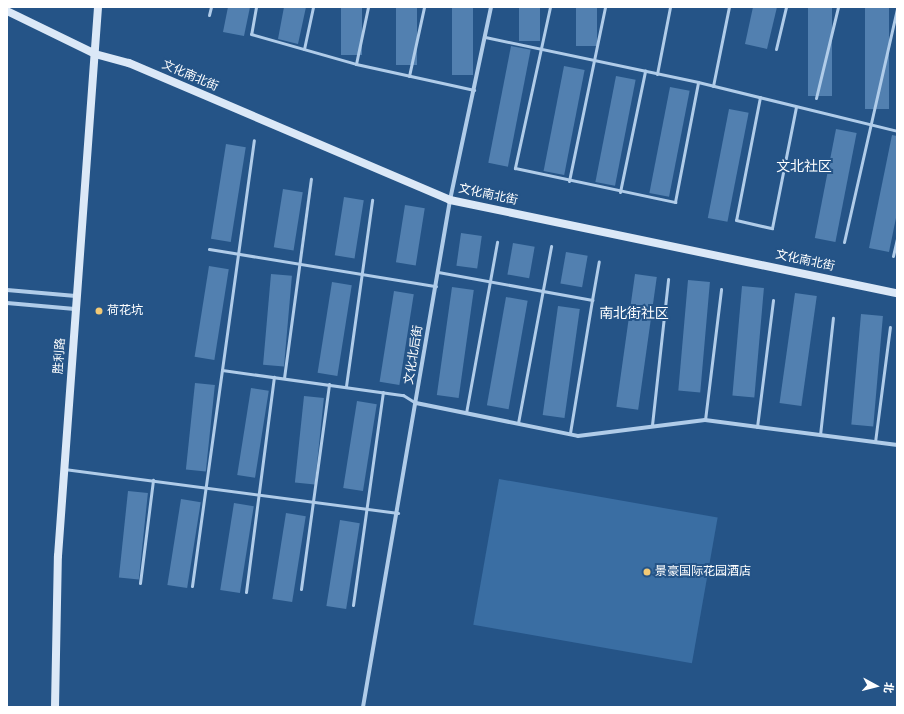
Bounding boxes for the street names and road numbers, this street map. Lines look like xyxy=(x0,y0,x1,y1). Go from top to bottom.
street label: 文化南北街 xyxy=(160,58,220,94)
street label: 文化南北街 xyxy=(457,182,519,208)
street label: 文化南北街 xyxy=(774,248,836,274)
street label: 文化北后街 xyxy=(402,324,426,386)
street label: 胜利路 xyxy=(52,338,68,374)

